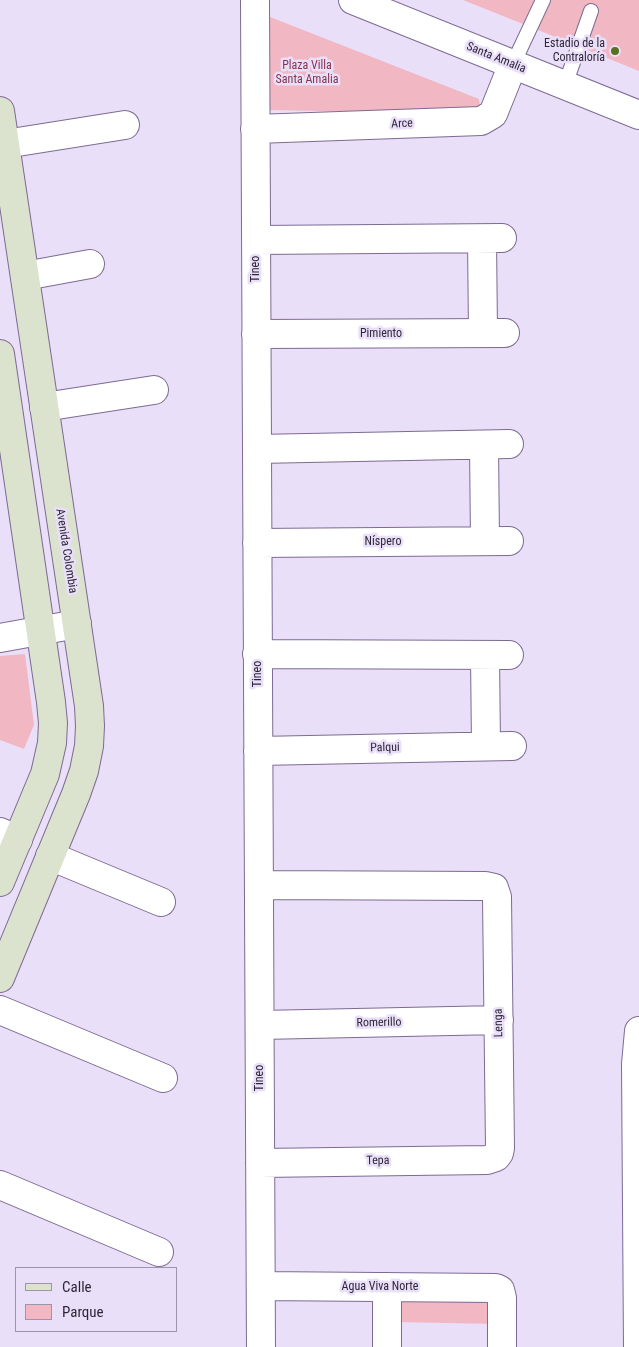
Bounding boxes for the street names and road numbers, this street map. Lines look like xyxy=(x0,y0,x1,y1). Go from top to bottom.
street label: Santa Amalia xyxy=(464,40,528,76)
street label: Arce xyxy=(391,116,413,132)
street label: Tineo xyxy=(249,256,263,282)
street label: Pimiento xyxy=(360,327,402,341)
street label: Avenida Colombia xyxy=(52,508,80,594)
street label: Níspero xyxy=(365,535,401,549)
street label: Tineo xyxy=(251,661,265,687)
street label: Palqui xyxy=(370,741,400,755)
street label: Lenga xyxy=(492,1008,506,1038)
street label: Romerillo xyxy=(356,1015,402,1031)
street label: Tineo xyxy=(253,1065,267,1091)
street label: Tepa xyxy=(366,1154,390,1168)
street label: Agua Viva Norte xyxy=(342,1280,418,1294)

